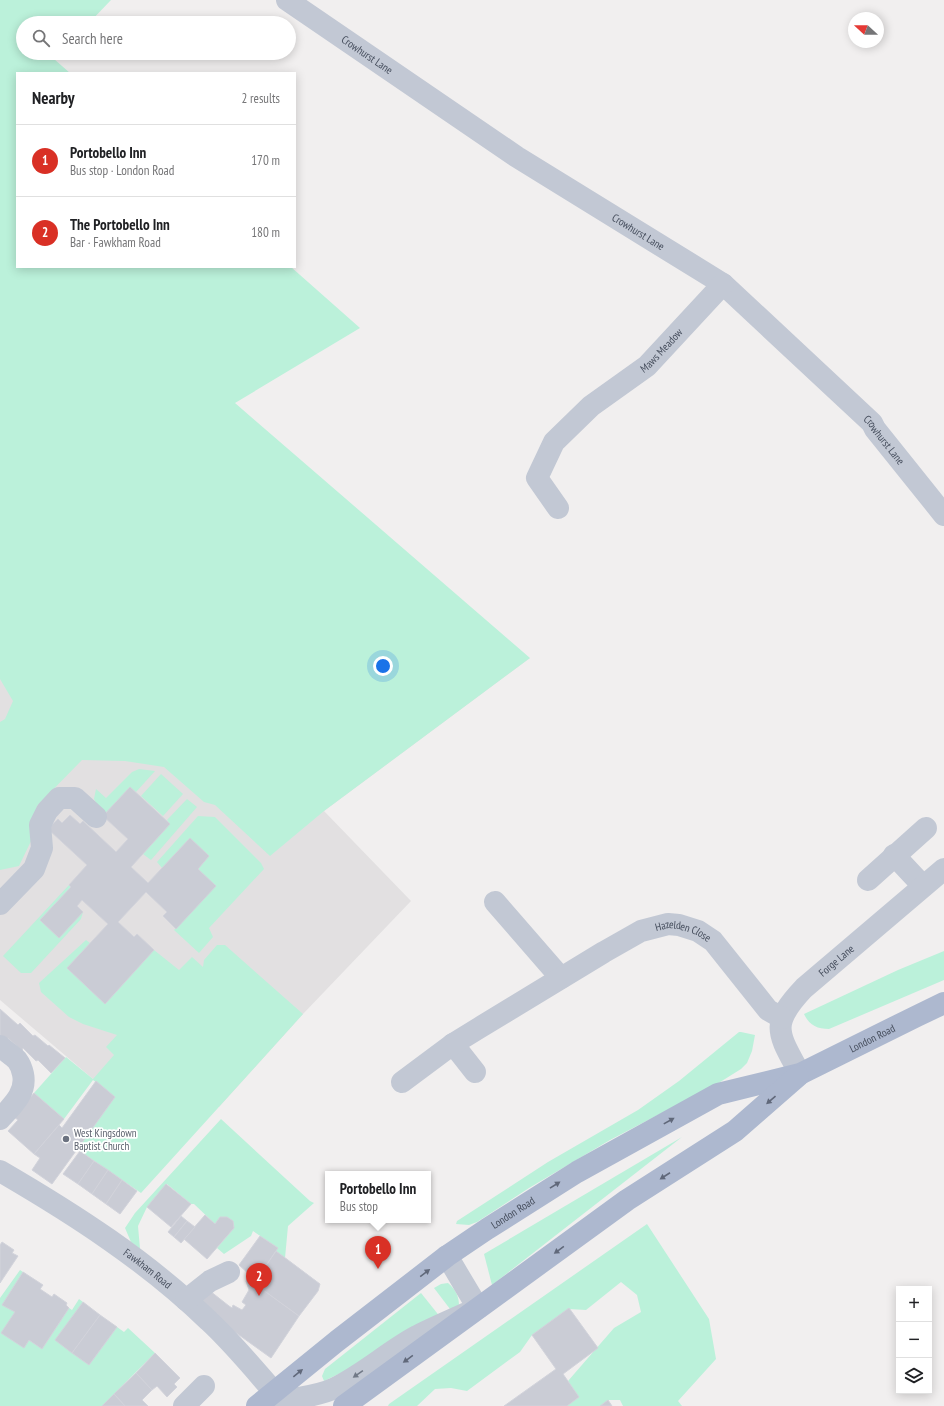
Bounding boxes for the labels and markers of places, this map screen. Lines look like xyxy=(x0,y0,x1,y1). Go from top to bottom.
place label: West Kingsdown Baptist Church xyxy=(74,1126,137,1153)
marker: West Kingsdown Baptist Church xyxy=(61,1134,71,1144)
pin: 1 xyxy=(365,1236,391,1269)
pin: 2 xyxy=(246,1263,272,1296)

